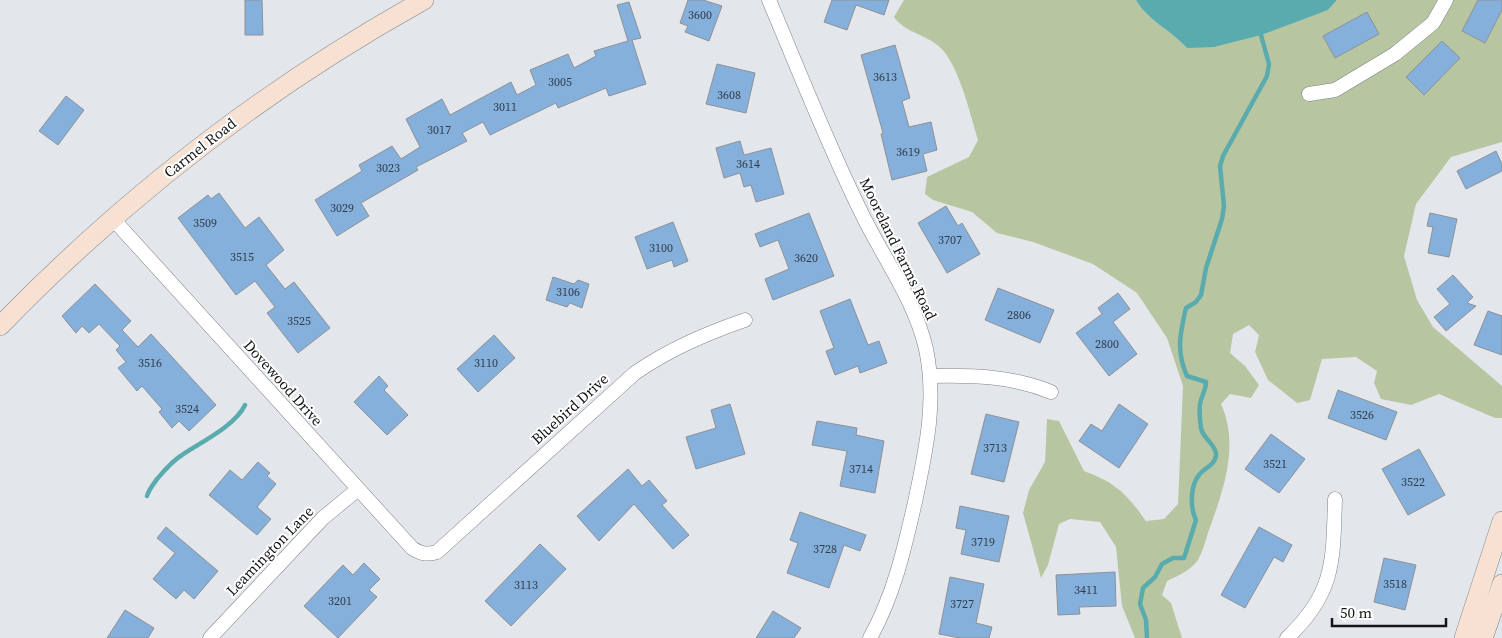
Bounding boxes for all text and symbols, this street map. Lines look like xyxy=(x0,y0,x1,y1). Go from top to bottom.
house number: 3600 xyxy=(688,7,712,23)
house number: 3613 xyxy=(873,69,897,85)
house number: 3005 xyxy=(548,74,572,90)
house number: 3608 xyxy=(717,87,741,103)
house number: 3011 xyxy=(493,99,517,115)
street label: Carmel Road xyxy=(159,112,241,182)
house number: 3017 xyxy=(427,122,451,138)
house number: 3619 xyxy=(896,144,920,160)
house number: 3614 xyxy=(736,156,760,172)
house number: 3023 xyxy=(376,160,400,176)
street label: Mooreland Farms Road xyxy=(855,174,942,324)
house number: 3029 xyxy=(330,200,354,216)
house number: 3509 xyxy=(193,215,217,231)
house number: 3707 xyxy=(938,232,962,248)
house number: 3100 xyxy=(649,240,673,256)
house number: 3515 xyxy=(230,249,254,265)
house number: 3620 xyxy=(794,250,818,266)
house number: 3106 xyxy=(556,284,580,300)
house number: 2806 xyxy=(1007,307,1031,323)
house number: 3525 xyxy=(287,313,311,329)
street label: Dovewood Drive xyxy=(239,335,328,431)
house number: 2800 xyxy=(1095,336,1119,352)
house number: 3516 xyxy=(138,355,162,371)
house number: 3110 xyxy=(474,355,498,371)
street label: Bluebird Drive xyxy=(527,368,613,449)
house number: 3524 xyxy=(175,401,199,417)
house number: 3526 xyxy=(1350,407,1374,423)
house number: 3713 xyxy=(983,440,1007,456)
house number: 3521 xyxy=(1263,456,1287,472)
house number: 3714 xyxy=(849,461,873,477)
house number: 3522 xyxy=(1401,474,1425,490)
street label: Leamington Lane xyxy=(221,501,318,600)
house number: 3719 xyxy=(971,534,995,550)
house number: 3728 xyxy=(813,541,837,557)
house number: 3518 xyxy=(1383,576,1407,592)
house number: 3113 xyxy=(514,577,538,593)
house number: 3411 xyxy=(1074,582,1098,598)
house number: 3201 xyxy=(328,593,352,609)
house number: 3727 xyxy=(950,596,974,612)
scale bar xyxy=(1332,596,1446,628)
text: 50 m xyxy=(1340,602,1372,623)

